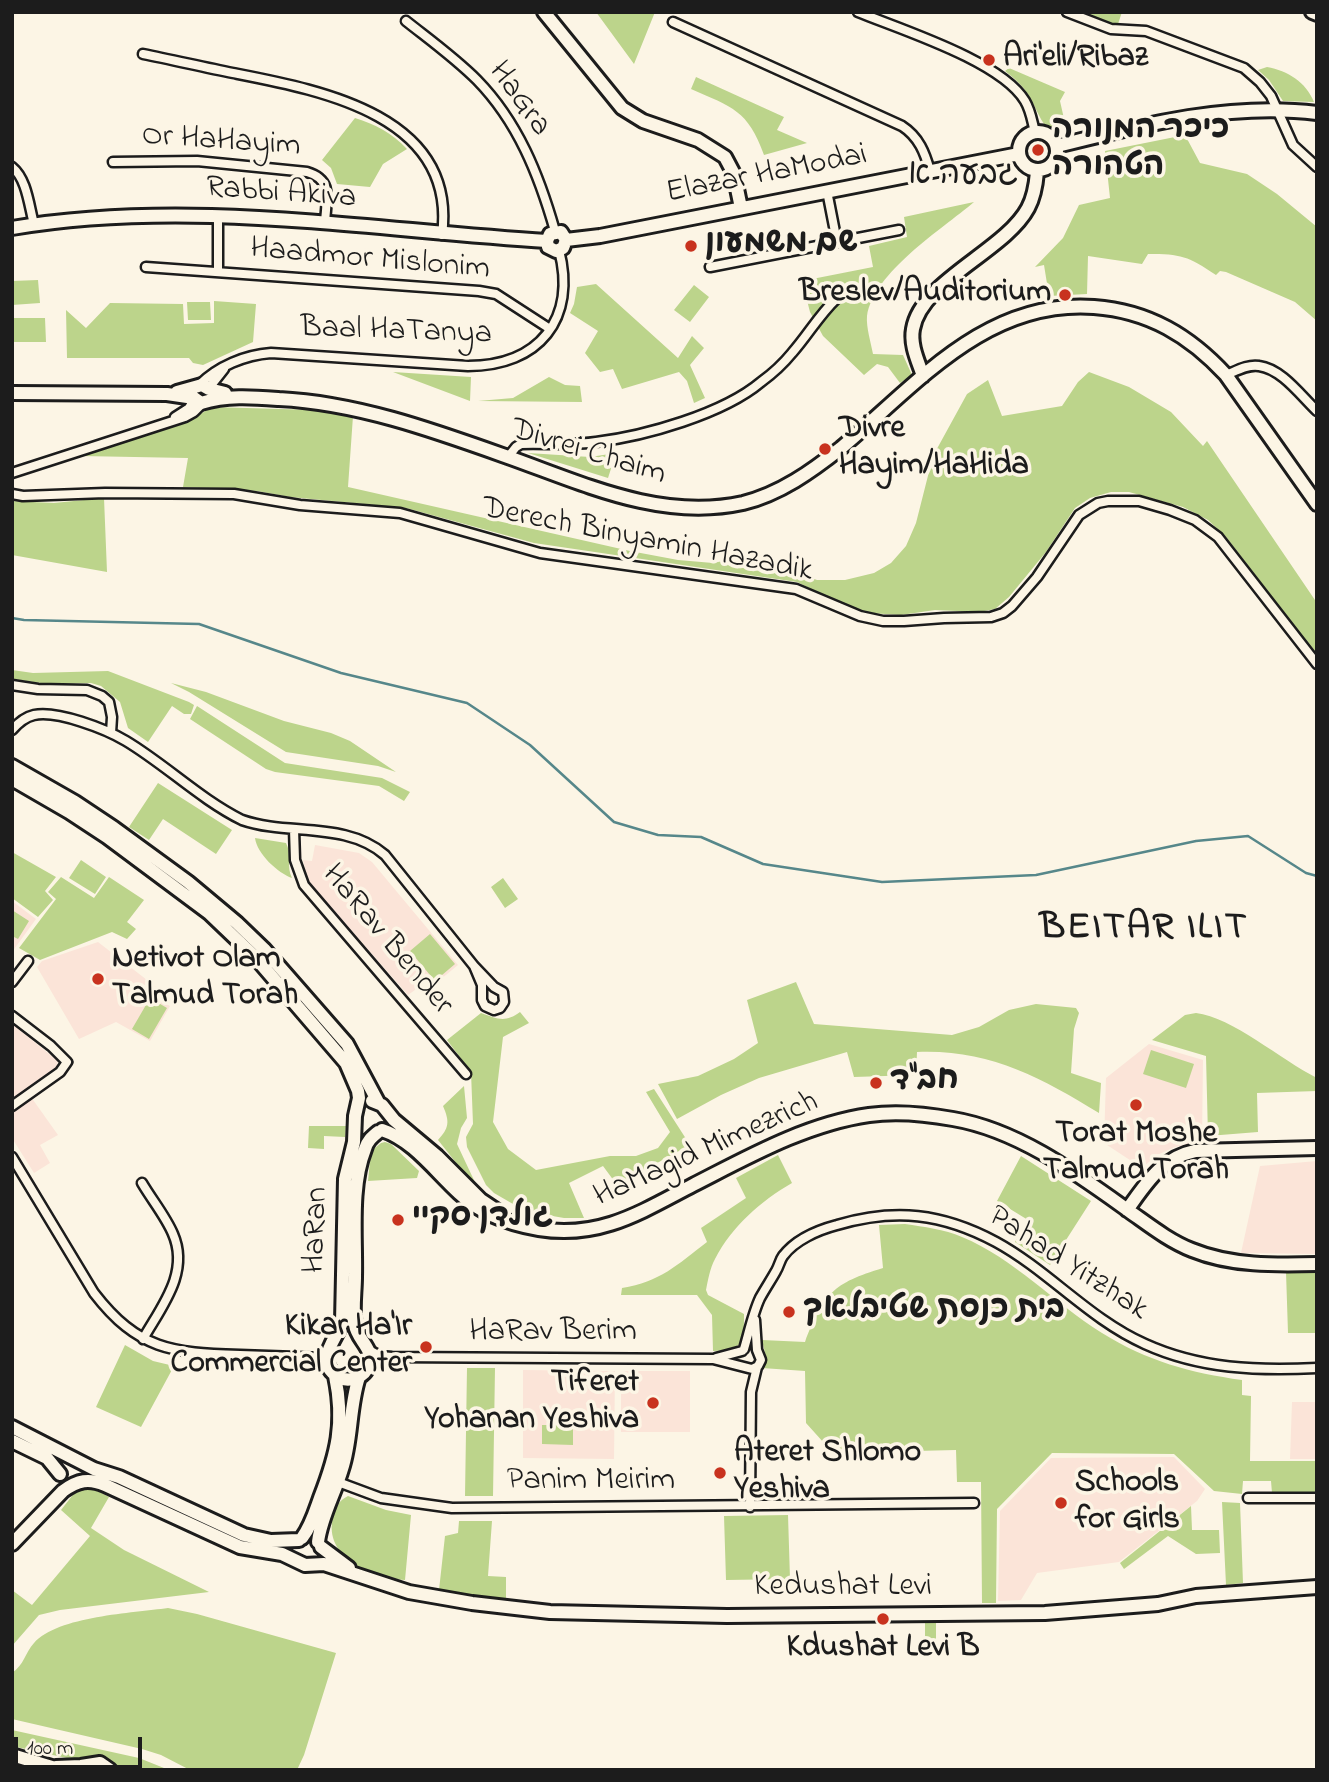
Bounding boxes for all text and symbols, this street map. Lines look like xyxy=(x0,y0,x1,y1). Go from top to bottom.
place label: Ari'eli/Ribaz xyxy=(1003,41,1148,79)
marker: Ari'eli/Ribaz xyxy=(981,52,997,68)
street label: HaGra xyxy=(478,55,558,145)
place label: כיכר המנורה הטהורה xyxy=(1052,113,1229,188)
street label: Or HaHayim xyxy=(140,118,302,168)
street label: Elazar HaModai xyxy=(663,138,871,214)
marker: כיכר המנורה הטהורה xyxy=(1030,142,1046,158)
district label: גבעה א xyxy=(908,158,1018,198)
street label: Rabbi Akiva xyxy=(205,171,357,219)
place label: שם משמעון xyxy=(705,227,858,265)
street label: Haadmor Mislonim xyxy=(249,231,491,291)
marker: שם משמעון xyxy=(683,238,699,254)
place label: Breslev/Auditorium xyxy=(799,276,1051,314)
marker: Breslev/Auditorium xyxy=(1057,287,1073,303)
street label: Baal HaTanya xyxy=(299,310,493,356)
street label: Divrei Chaim xyxy=(506,412,670,496)
place label: Divre Hayim/HaHida xyxy=(839,412,1029,487)
marker: Divre Hayim/HaHida xyxy=(817,441,833,457)
street label: Derech Binyamin Hazadik xyxy=(478,491,816,593)
street label: HaRav Bender xyxy=(312,858,460,1024)
district label: BEITAR ILIT xyxy=(1041,908,1247,954)
place label: Netivot Olam Talmud Torah xyxy=(112,942,298,1017)
marker: Netivot Olam Talmud Torah xyxy=(90,971,106,987)
place label: חב"ד xyxy=(890,1064,958,1102)
marker: חב"ד xyxy=(868,1075,884,1091)
street label: HaMagid Mimezrich xyxy=(589,1084,825,1218)
marker: Torat Moshe Talmud Torah xyxy=(1128,1097,1144,1113)
place label: Torat Moshe Talmud Torah xyxy=(1043,1117,1229,1192)
street label: HaRan xyxy=(297,1186,339,1274)
street label: Pahad Yitzhak xyxy=(980,1199,1154,1331)
place label: גולדן סקיי xyxy=(412,1201,553,1239)
marker: גולדן סקיי xyxy=(390,1212,406,1228)
place label: בית כנסת שטיבלאך xyxy=(803,1293,1065,1331)
marker: בית כנסת שטיבלאך xyxy=(781,1304,797,1320)
place label: Kikar Ha'Ir Commercial Center xyxy=(171,1310,412,1385)
street label: HaRav Berim xyxy=(469,1315,637,1353)
marker: Kikar Ha'Ir Commercial Center xyxy=(418,1339,434,1355)
place label: Tiferet Yohanan Yeshiva xyxy=(424,1366,639,1441)
marker: Tiferet Yohanan Yeshiva xyxy=(645,1395,661,1411)
place label: Ateret Shlomo Yeshiva xyxy=(734,1436,921,1511)
street label: Panim Meirim xyxy=(507,1464,675,1502)
marker: Ateret Shlomo Yeshiva xyxy=(712,1465,728,1481)
place label: Schools for Girls xyxy=(1075,1466,1180,1541)
marker: Schools for Girls xyxy=(1053,1495,1069,1511)
street label: Kedushat Levi xyxy=(754,1570,932,1608)
marker: Kdushat Levi B xyxy=(875,1611,891,1627)
place label: Kdushat Levi B xyxy=(786,1631,980,1669)
scale bar xyxy=(18,1722,145,1766)
text: 100 m xyxy=(27,1734,73,1764)

